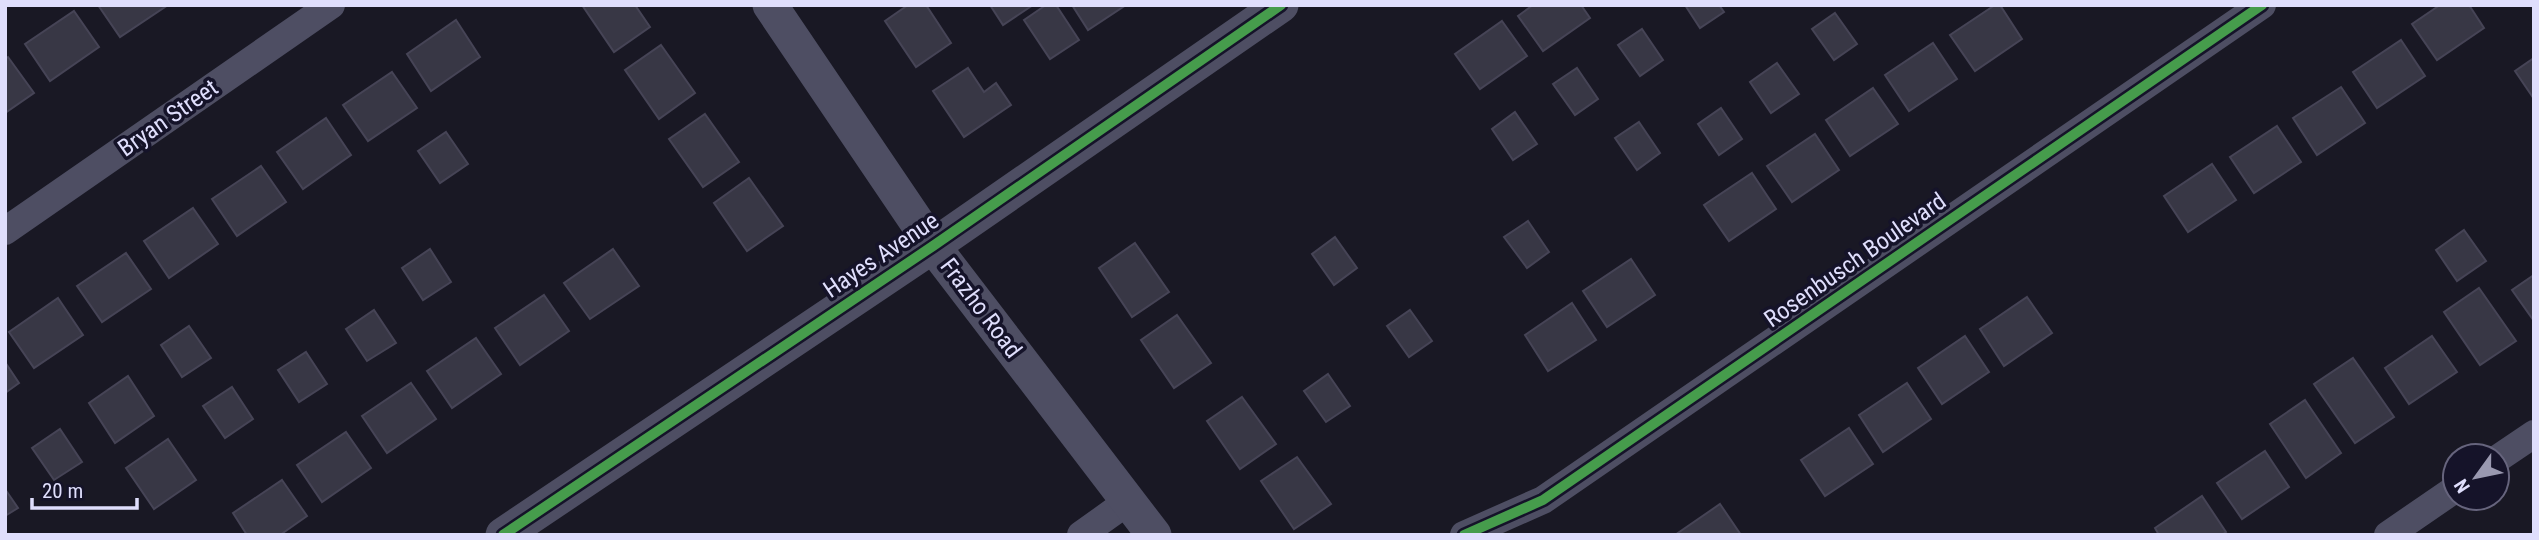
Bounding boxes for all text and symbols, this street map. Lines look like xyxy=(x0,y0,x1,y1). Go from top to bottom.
street label: Bryan Street xyxy=(113,73,223,163)
street label: Rosenbusch Boulevard xyxy=(1759,187,1951,333)
street label: Hayes Avenue xyxy=(818,206,944,304)
street label: Frazho Road xyxy=(934,253,1028,363)
north arrow xyxy=(2441,442,2511,512)
scale bar xyxy=(32,466,136,510)
text: N xyxy=(2449,475,2475,497)
text: 20 m xyxy=(42,479,83,503)

